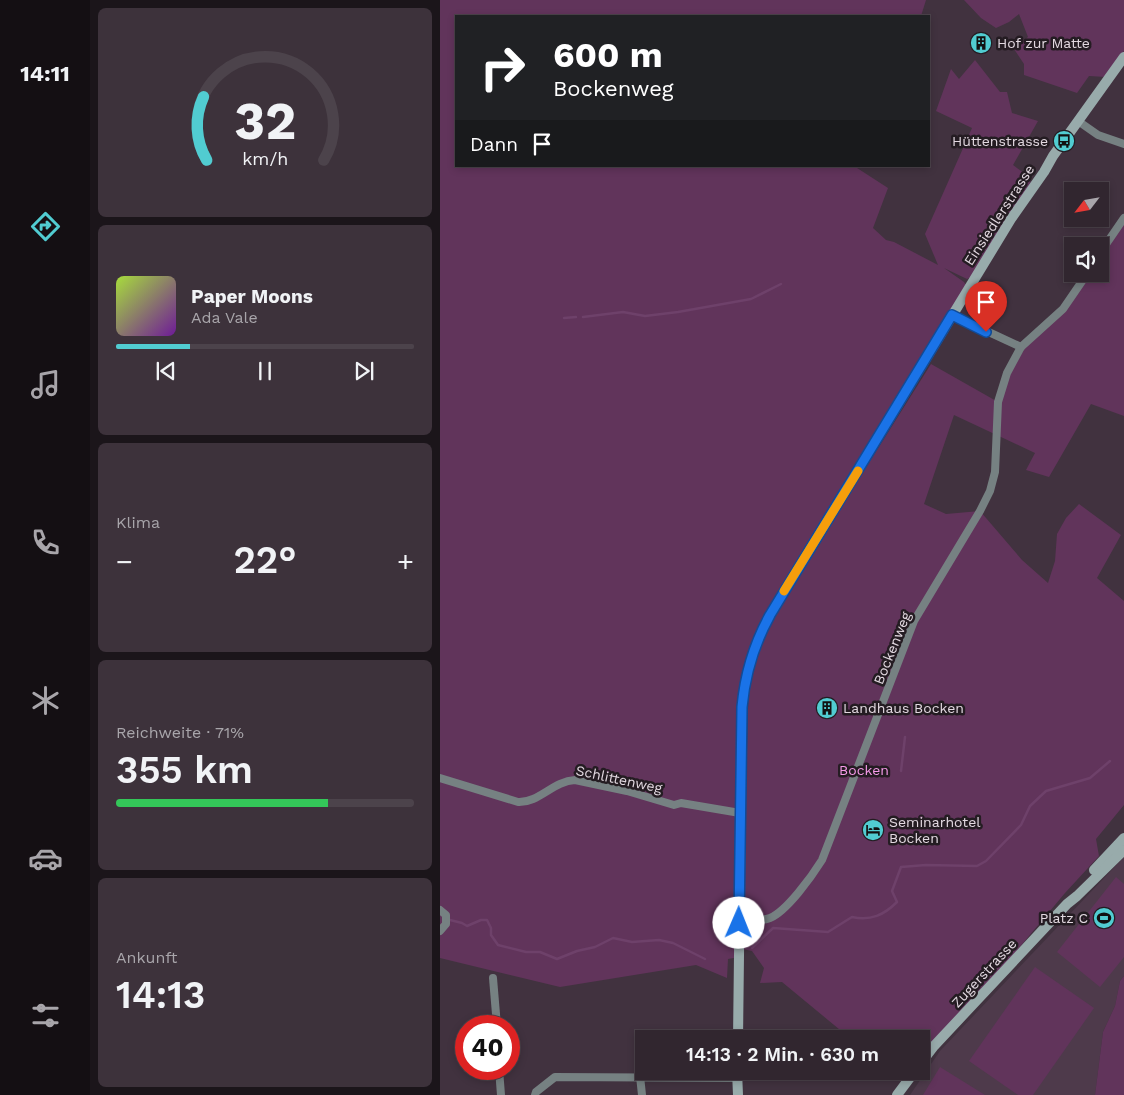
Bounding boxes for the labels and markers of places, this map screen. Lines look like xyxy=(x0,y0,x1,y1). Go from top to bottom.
building icon: Hof zur Matte xyxy=(969,31,993,55)
place label: Hof zur Matte xyxy=(997,35,1090,51)
bus stop icon: Hüttenstrasse xyxy=(1052,129,1076,153)
place label: Hüttenstrasse xyxy=(952,133,1048,149)
pin xyxy=(965,281,1007,332)
building icon: Landhaus Bocken xyxy=(815,696,839,720)
place label: Landhaus Bocken xyxy=(843,700,964,716)
place label: Seminarhotel Bocken xyxy=(889,814,981,846)
hotel icon: Seminarhotel Bocken xyxy=(861,818,885,842)
sports icon: Platz C xyxy=(1092,906,1116,930)
place label: Platz C xyxy=(1040,910,1088,926)

